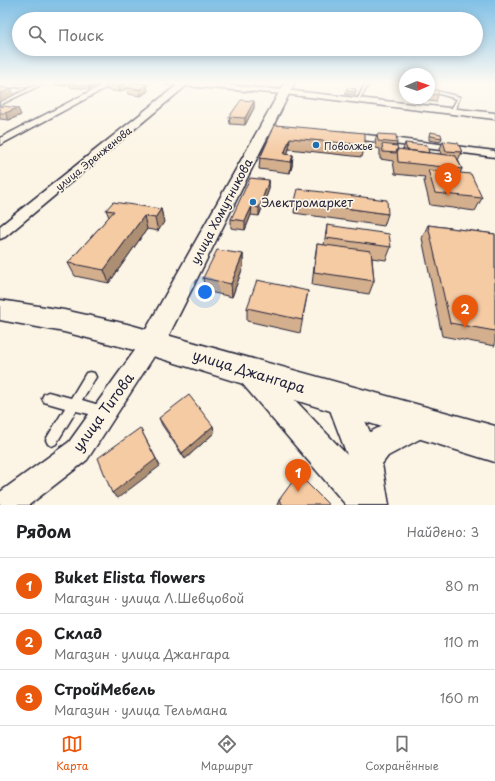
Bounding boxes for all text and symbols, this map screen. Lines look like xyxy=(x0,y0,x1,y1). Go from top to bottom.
search box xyxy=(12,12,483,56)
icon: search xyxy=(26,23,48,45)
text: Поиск xyxy=(58,23,104,46)
north arrow xyxy=(399,68,435,104)
street label: улица Эренженова xyxy=(52,122,135,194)
place label: Поволжье xyxy=(324,138,373,153)
marker: Поволжье xyxy=(311,140,321,150)
street label: улица Хомутникова xyxy=(185,154,257,267)
pin: 3 xyxy=(435,163,461,196)
place label: Электромаркет xyxy=(261,193,353,211)
marker: Электромаркет xyxy=(248,197,258,207)
your location xyxy=(195,282,215,302)
pin: 2 xyxy=(452,295,478,328)
street label: улица Джангара xyxy=(190,344,308,398)
street label: улица Титова xyxy=(67,368,139,456)
pin: 1 xyxy=(285,459,311,492)
text: Рядом xyxy=(16,518,71,544)
text: Найдено: 3 xyxy=(407,522,479,541)
text: Buket Elista flowers xyxy=(54,565,205,588)
text: 1 xyxy=(26,576,32,595)
text: 80 m xyxy=(445,576,479,595)
text: Магазин · улица Л.Шевцовой xyxy=(54,588,244,607)
text: Склад xyxy=(54,621,102,644)
text: 2 xyxy=(24,632,34,651)
text: 110 m xyxy=(444,632,479,651)
text: Магазин · улица Джангара xyxy=(54,644,230,663)
text: СтройМебель xyxy=(54,677,155,700)
text: 3 xyxy=(25,688,33,707)
text: 160 m xyxy=(440,688,479,707)
text: Магазин · улица Тельмана xyxy=(54,700,227,719)
tab: Карта xyxy=(56,733,88,774)
tab: Маршрут xyxy=(201,733,253,774)
tab: Сохранённые xyxy=(365,733,439,774)

